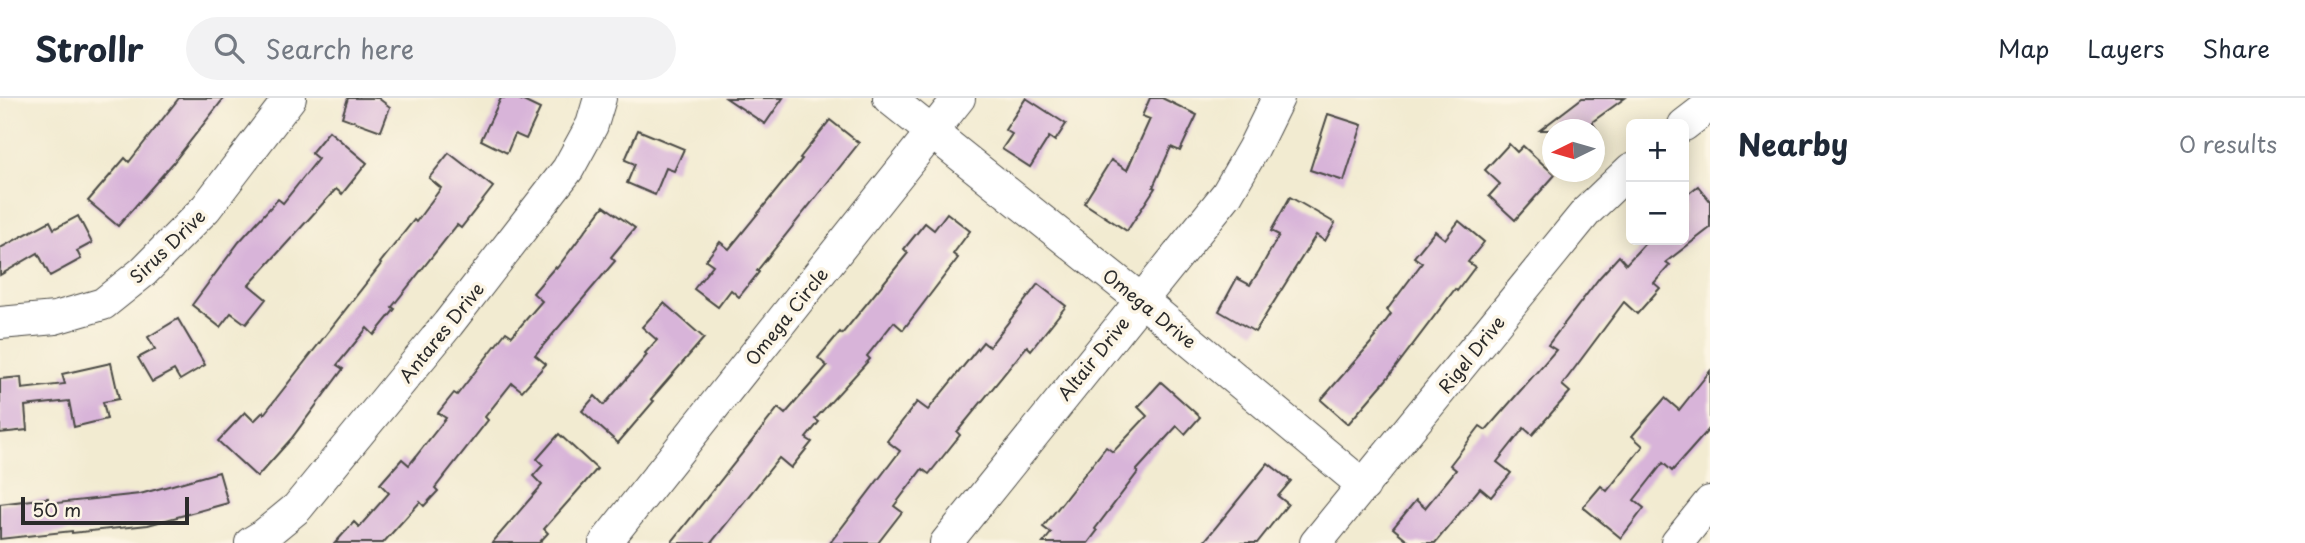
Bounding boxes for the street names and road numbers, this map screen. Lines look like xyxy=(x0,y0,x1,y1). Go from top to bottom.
street label: Sirus Drive xyxy=(123,203,211,289)
street label: Omega Circle xyxy=(738,261,834,371)
street label: Omega Drive xyxy=(1097,262,1203,354)
street label: Antares Drive xyxy=(392,276,490,388)
street label: Rigel Drive xyxy=(1431,309,1511,399)
street label: Altair Drive xyxy=(1051,310,1136,406)

